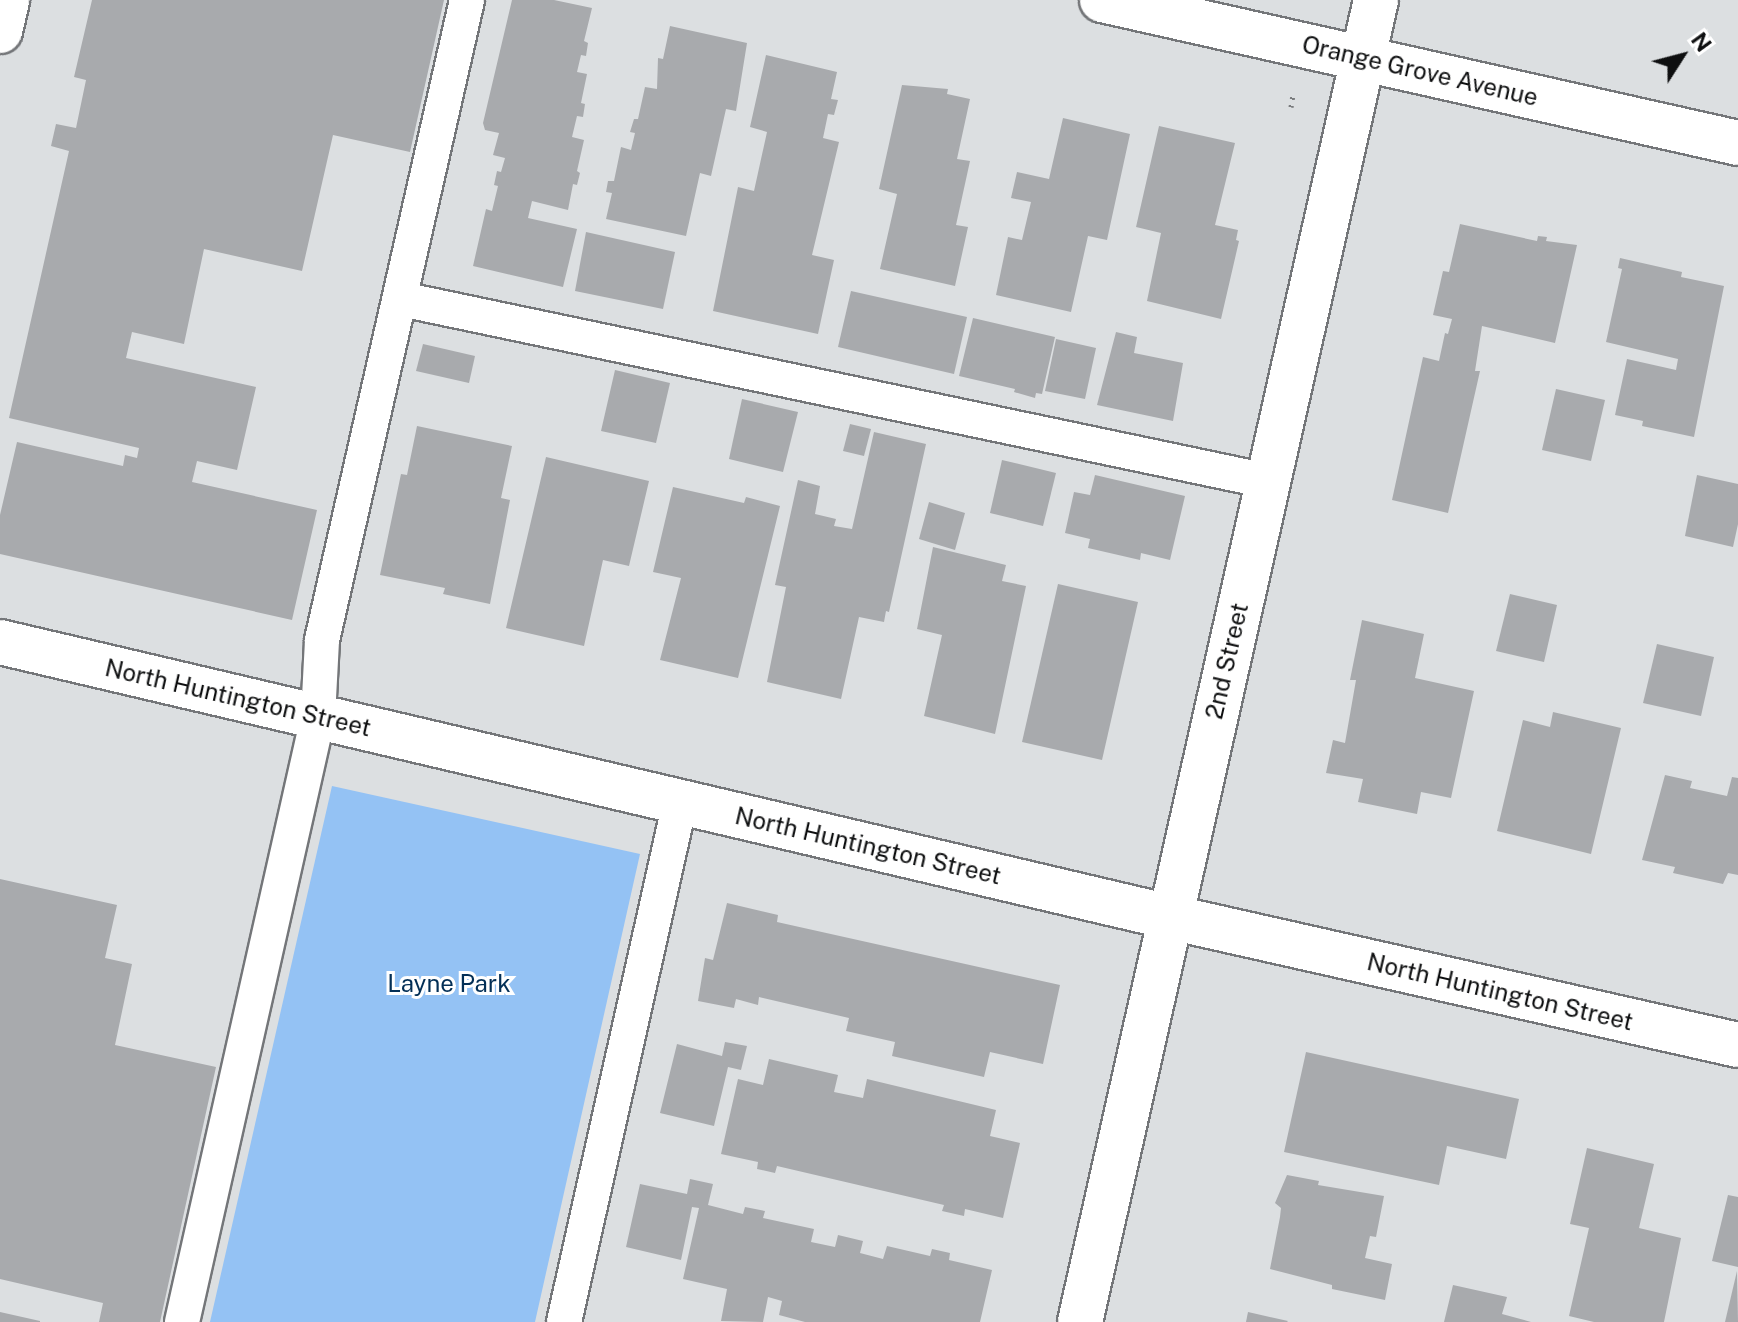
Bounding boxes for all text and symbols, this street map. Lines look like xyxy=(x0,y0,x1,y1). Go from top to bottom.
north arrow xyxy=(1642,16,1722,96)
text: N xyxy=(1686,27,1717,56)
street label: Orange Grove Avenue xyxy=(1299,30,1541,112)
street label: 2nd Street xyxy=(1200,600,1254,722)
street label: North Huntington Street xyxy=(102,653,374,743)
street label: North Huntington Street xyxy=(732,801,1004,891)
street label: North Huntington Street xyxy=(1364,947,1636,1037)
park label: Layne Park xyxy=(387,970,511,998)

